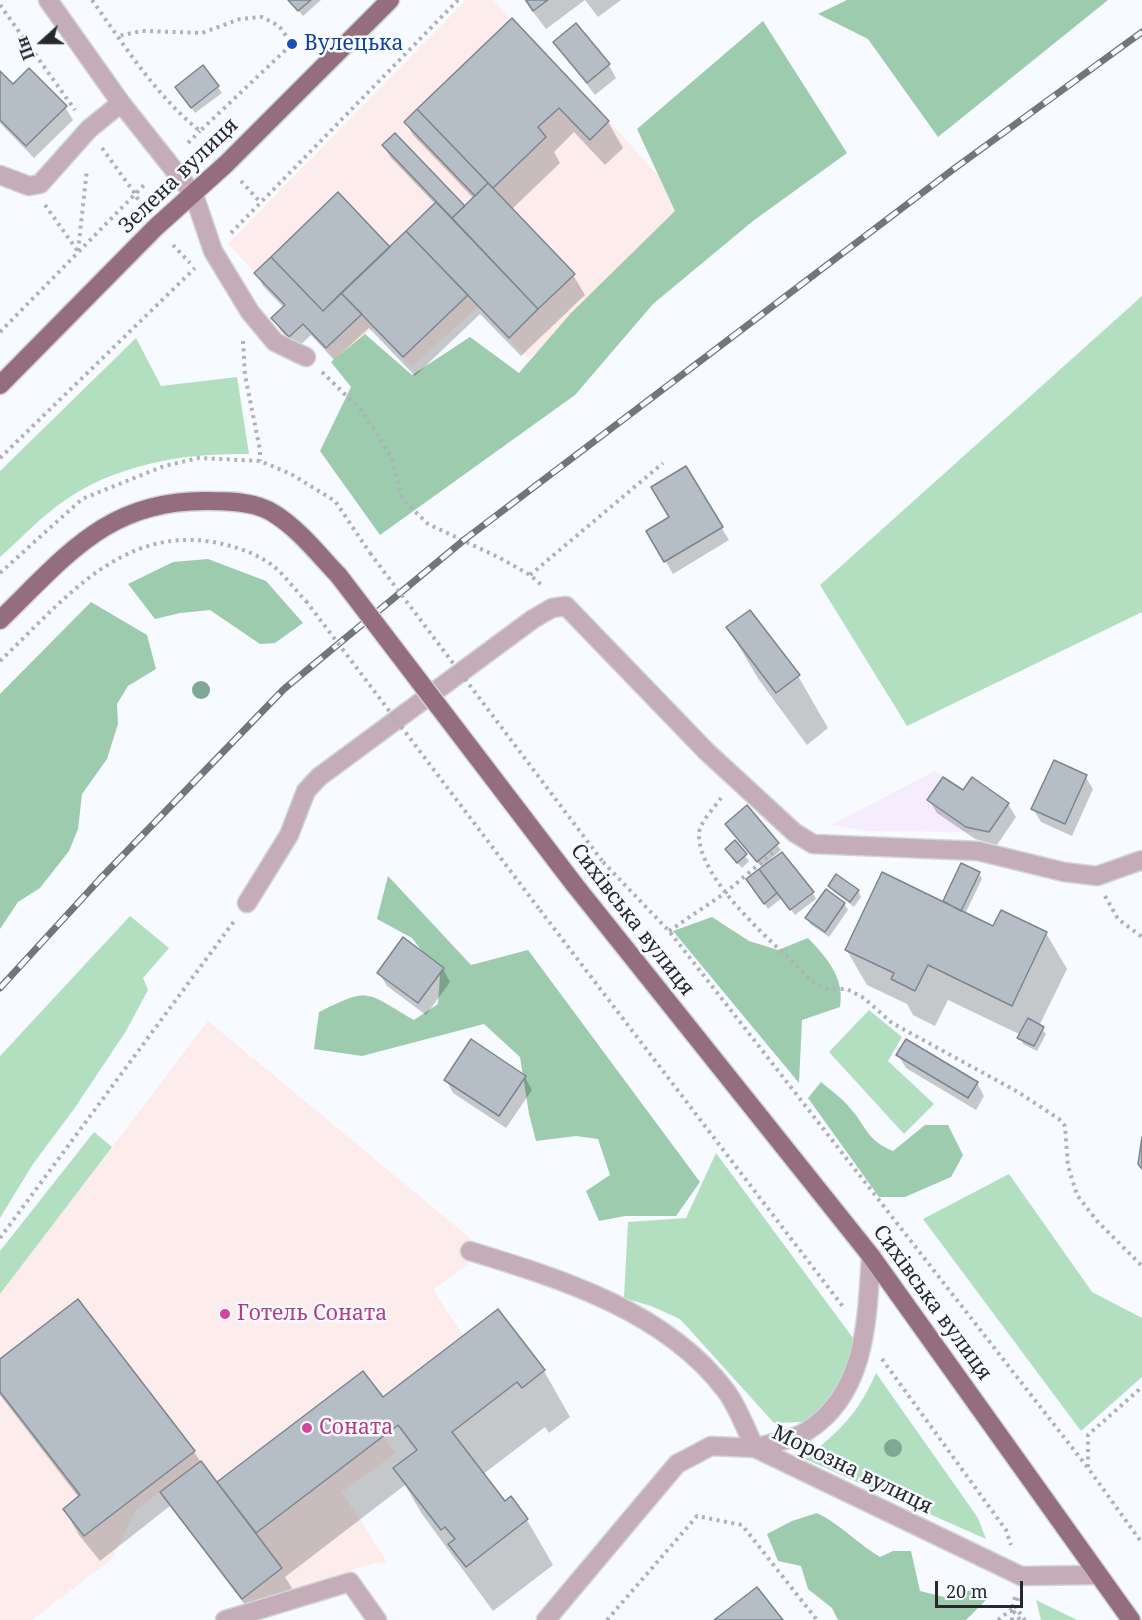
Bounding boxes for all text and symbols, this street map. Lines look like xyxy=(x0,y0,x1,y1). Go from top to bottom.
north arrow xyxy=(12,12,72,72)
place label: Вулецька xyxy=(304,31,403,57)
text: Пн xyxy=(11,33,40,63)
marker: Вулецька xyxy=(285,37,299,51)
street label: Зелена вулиця xyxy=(114,113,244,239)
street label: Сихівська вулиця xyxy=(565,839,699,1001)
street label: Сихівська вулиця xyxy=(867,1220,997,1386)
place label: Готель Соната xyxy=(237,1301,387,1327)
marker: Готель Соната xyxy=(218,1307,232,1321)
place label: Соната xyxy=(319,1415,393,1441)
street label: Морозна вулиця xyxy=(768,1420,936,1520)
marker: Соната xyxy=(300,1421,314,1435)
scale bar xyxy=(938,1569,1026,1607)
text: 20 m xyxy=(946,1579,988,1603)

